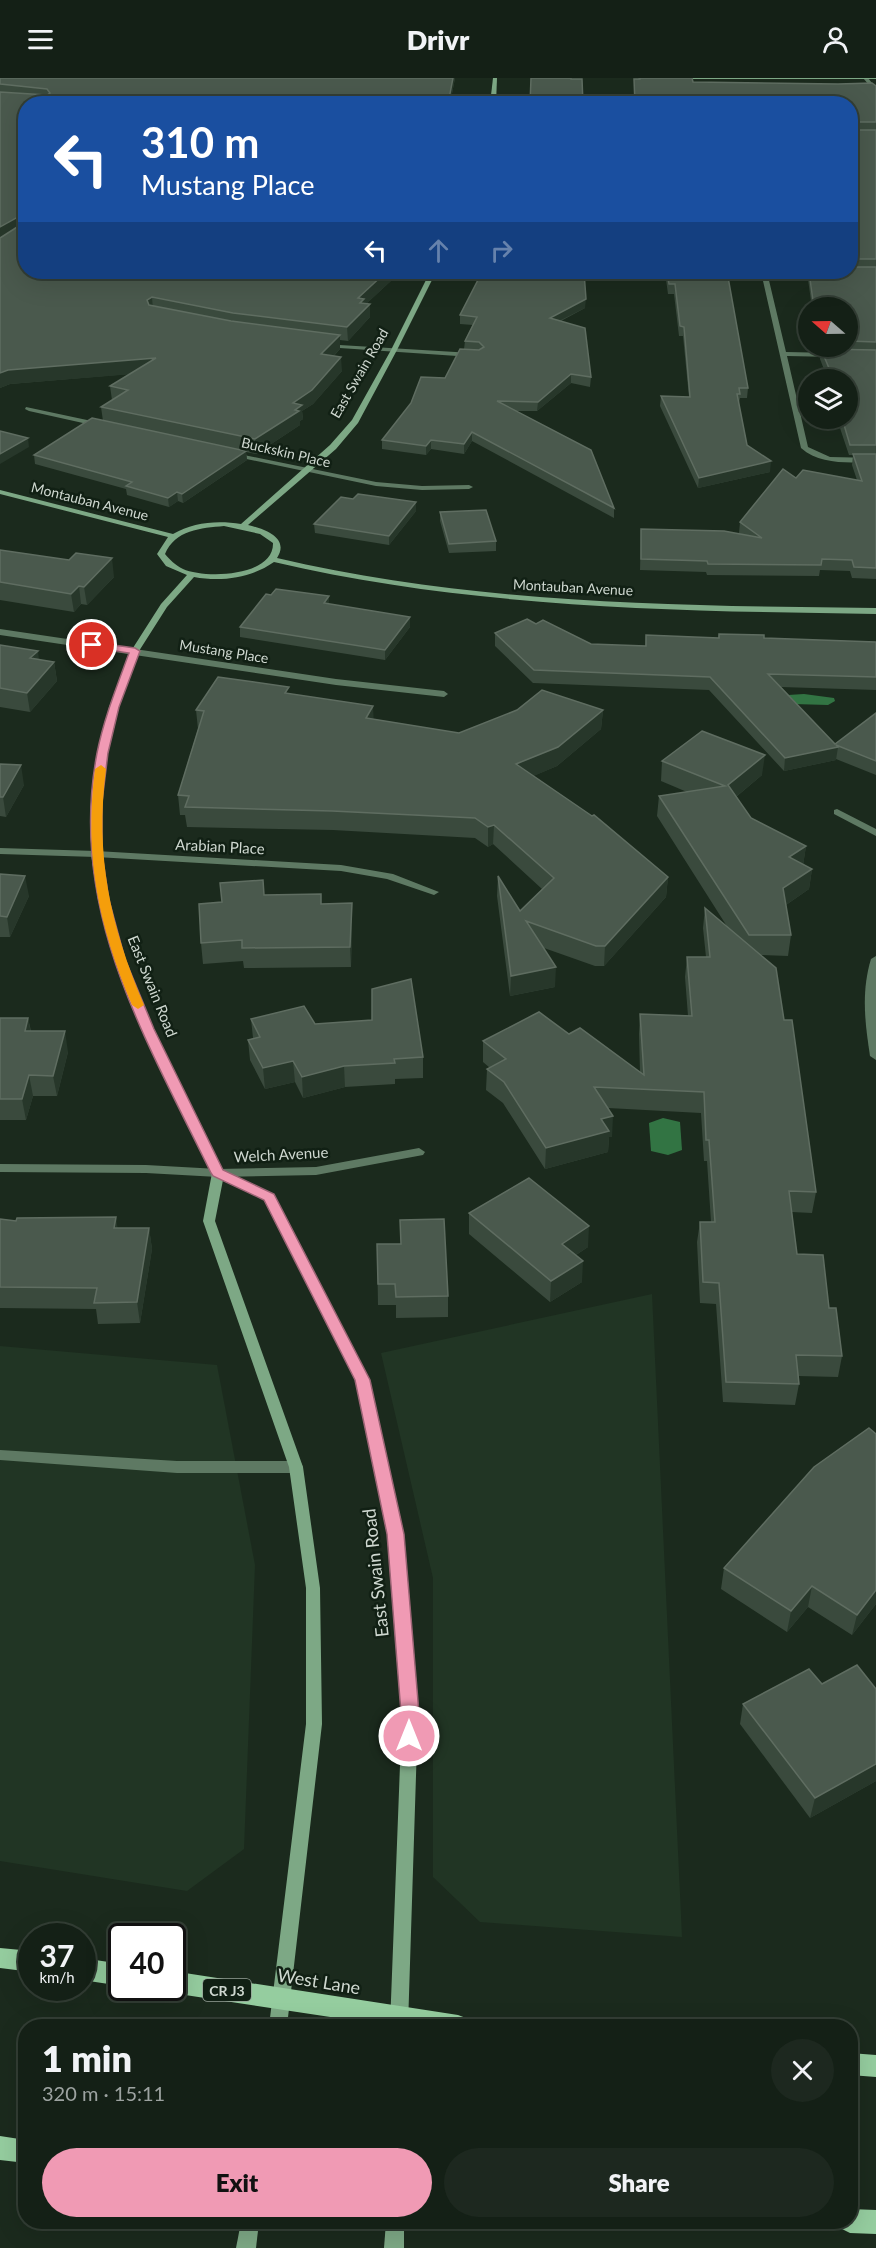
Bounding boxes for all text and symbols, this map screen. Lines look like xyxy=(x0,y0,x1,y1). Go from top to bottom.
icon: menu xyxy=(24,23,57,56)
text: Drivr xyxy=(407,23,469,56)
icon: person xyxy=(819,23,852,56)
text: 310 m xyxy=(141,117,259,167)
icon: left xyxy=(42,120,120,198)
text: Mustang Place xyxy=(141,168,315,201)
icon: left xyxy=(359,234,392,267)
icon: ahead xyxy=(422,234,455,267)
icon: right xyxy=(485,234,518,267)
north arrow xyxy=(798,297,858,357)
map controls xyxy=(798,297,858,429)
street label: East Swain Road xyxy=(326,325,392,421)
button: layers xyxy=(798,369,858,429)
street label: Buckskin Place xyxy=(240,433,332,471)
street label: Montauban Avenue xyxy=(30,478,150,524)
street label: Montauban Avenue xyxy=(512,575,634,599)
pin xyxy=(66,619,117,670)
icon: arrive xyxy=(75,628,108,661)
street label: Mustang Place xyxy=(178,636,270,666)
street label: Arabian Place xyxy=(175,835,265,857)
street label: East Swain Road xyxy=(124,933,182,1039)
street label: Welch Avenue xyxy=(233,1143,329,1165)
street label: East Swain Road xyxy=(357,1507,393,1639)
position arrow xyxy=(377,1704,441,1768)
speed limit sign: 40 xyxy=(108,1923,186,2001)
text: 37 xyxy=(40,1937,74,1973)
street label: West Lane xyxy=(276,1964,362,1998)
text: km/h xyxy=(39,1968,75,1986)
road number: CR J3 xyxy=(203,1979,251,2001)
text: 1 min xyxy=(42,2036,132,2080)
button: close xyxy=(771,2039,834,2102)
text: 320 m · 15:11 xyxy=(42,2081,165,2105)
button: Exit xyxy=(42,2148,432,2217)
button: Share xyxy=(444,2148,834,2217)

